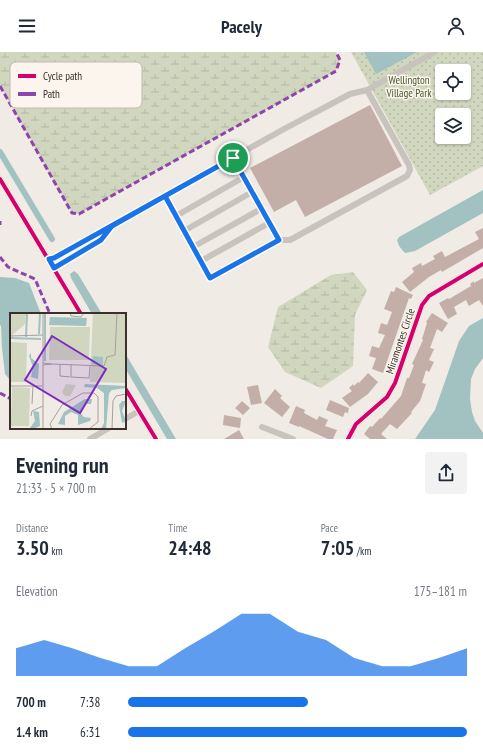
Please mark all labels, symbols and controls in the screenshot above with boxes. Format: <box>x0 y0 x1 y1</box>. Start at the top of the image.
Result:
icon: menu <box>16 15 38 37</box>
text: Pacely <box>221 15 262 38</box>
icon: person <box>445 15 467 37</box>
legend <box>10 62 142 108</box>
map controls <box>435 64 471 144</box>
button: locate <box>435 64 471 100</box>
text: Cycle path <box>43 69 82 83</box>
park label: Wellington Village Park <box>386 73 432 100</box>
text: Path <box>43 87 60 101</box>
button: layers <box>435 108 471 144</box>
pin <box>216 141 250 175</box>
icon: arrive <box>222 147 244 169</box>
street label: Miramontes Circle <box>382 306 418 376</box>
inset map <box>10 313 126 429</box>
text: Evening run <box>16 451 109 479</box>
button: share <box>425 452 467 494</box>
text: 21:33 · 5 × 700 m <box>16 480 96 497</box>
text: Distance <box>16 521 48 535</box>
text: Time <box>168 521 187 535</box>
text: Pace <box>321 521 338 535</box>
text: 3.50 <box>16 535 49 561</box>
text: 24:48 <box>168 535 212 561</box>
text: 7:05 <box>321 535 354 561</box>
text: km <box>49 544 63 558</box>
text: /km <box>354 544 371 558</box>
text: Elevation <box>16 583 58 600</box>
text: 175–181 m <box>414 583 467 600</box>
text: 700 m <box>16 694 46 711</box>
text: 7:38 <box>80 694 100 711</box>
text: 1.4 km <box>16 724 48 741</box>
text: 6:31 <box>80 724 100 741</box>

